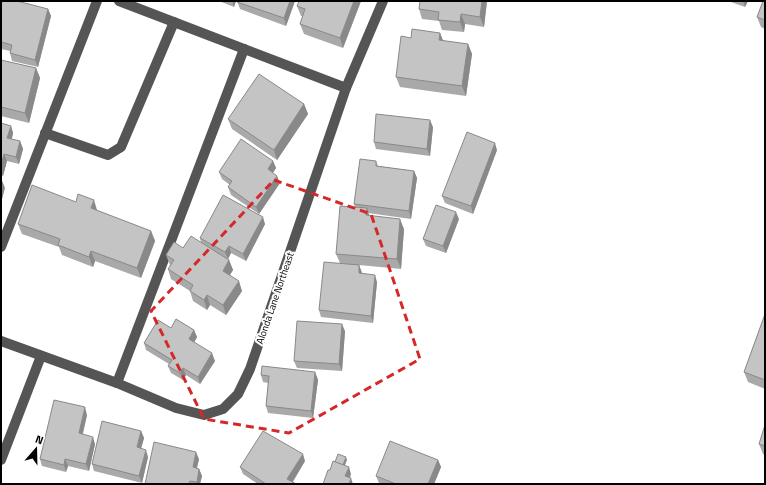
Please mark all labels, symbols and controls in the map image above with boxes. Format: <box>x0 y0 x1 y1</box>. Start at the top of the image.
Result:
street label: Alonda Lane Northeast <box>252 250 298 346</box>
north arrow <box>16 429 56 469</box>
text: N <box>33 431 46 448</box>

